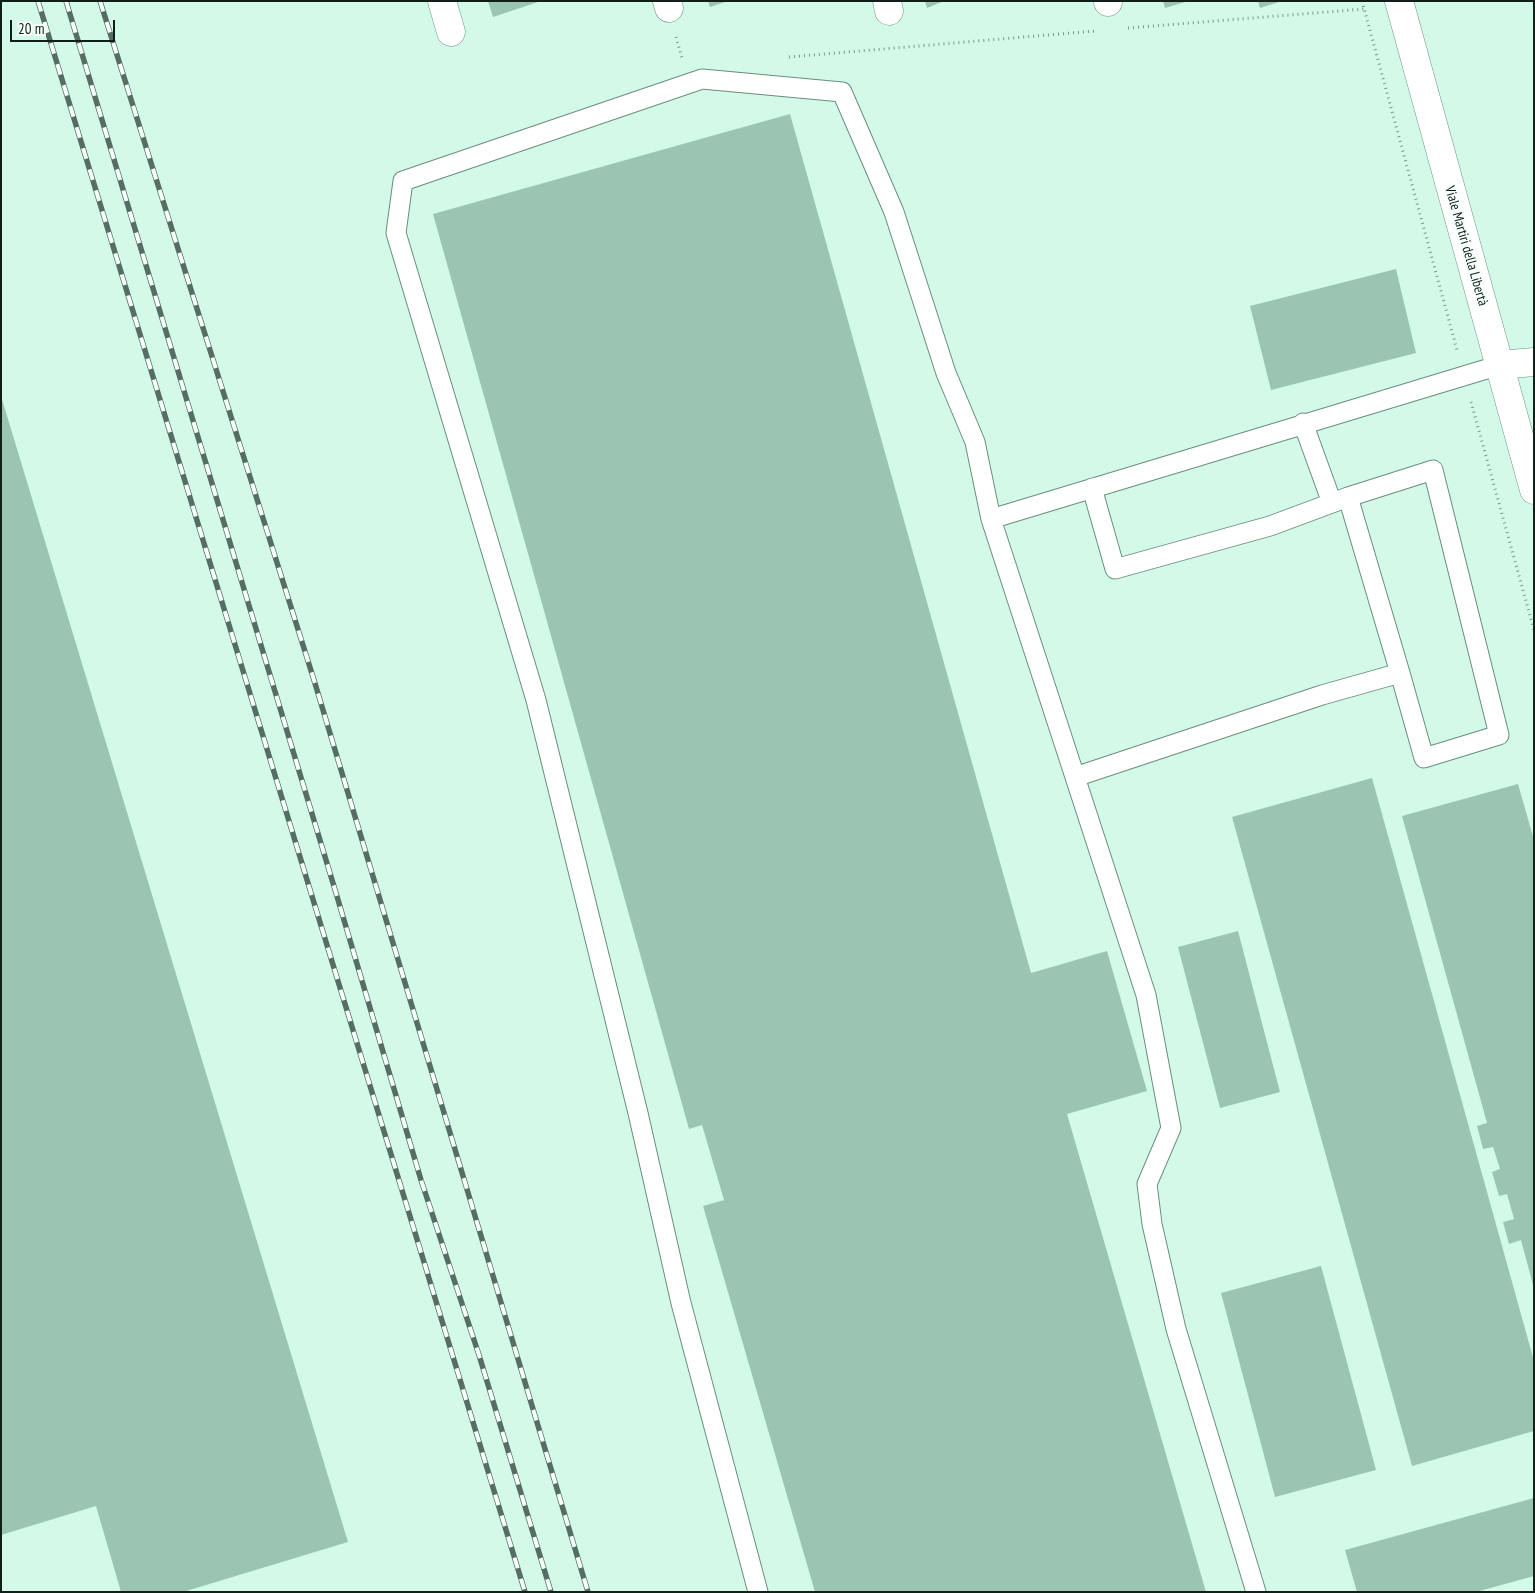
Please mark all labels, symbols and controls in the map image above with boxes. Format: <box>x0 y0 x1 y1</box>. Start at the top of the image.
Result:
scale bar <box>12 10 118 42</box>
text: 20 m <box>18 19 44 38</box>
street label: Viale Martiri della Libertà <box>1441 184 1491 308</box>

